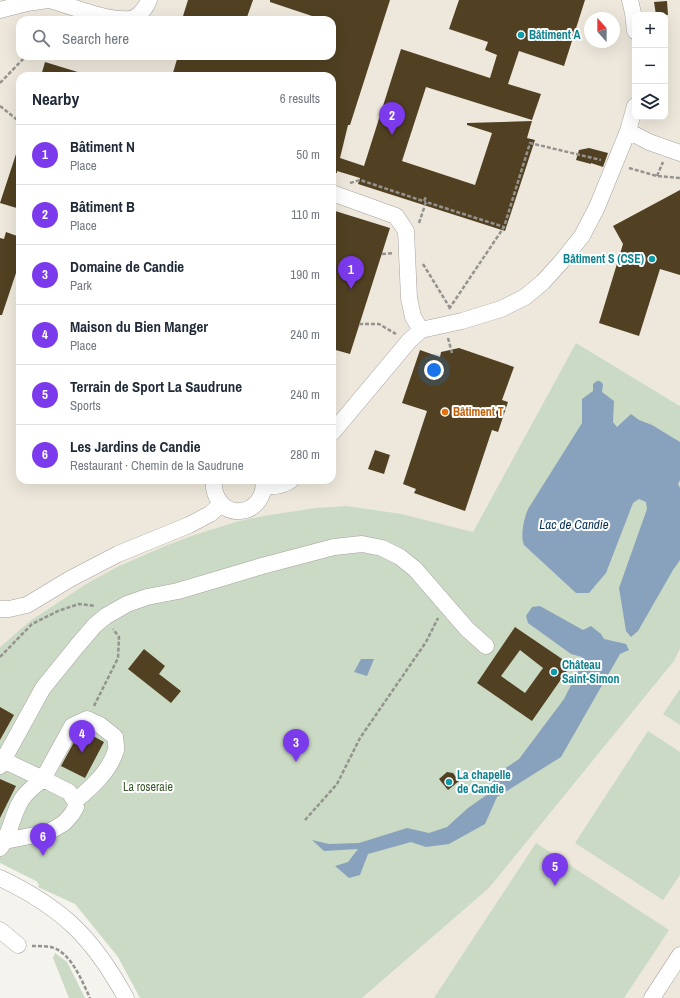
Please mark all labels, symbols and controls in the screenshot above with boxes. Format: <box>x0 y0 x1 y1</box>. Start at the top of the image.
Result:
north arrow <box>584 12 620 48</box>
map controls <box>632 12 668 120</box>
button: + <box>632 12 668 48</box>
search box <box>16 16 336 60</box>
icon: search <box>30 27 52 49</box>
place label: Bâtiment A <box>529 27 581 43</box>
text: Search here <box>62 28 129 49</box>
marker: Bâtiment A <box>516 30 526 40</box>
button: − <box>632 48 668 84</box>
button: layers <box>632 84 668 120</box>
text: Nearby <box>32 87 79 110</box>
text: 6 results <box>280 90 320 107</box>
pin: 2 <box>379 102 405 135</box>
text: Bâtiment N <box>70 136 135 157</box>
text: 1 <box>42 146 48 163</box>
text: 50 m <box>296 146 320 163</box>
text: Place <box>70 157 97 174</box>
text: Bâtiment B <box>70 196 135 217</box>
text: 2 <box>42 206 48 223</box>
text: 110 m <box>291 206 320 223</box>
text: Place <box>70 217 97 234</box>
place label: Bâtiment S (CSE) <box>563 251 644 267</box>
marker: Bâtiment S (CSE) <box>647 254 657 264</box>
text: Domaine de Candie <box>70 256 184 277</box>
pin: 1 <box>338 256 364 289</box>
text: 3 <box>42 266 48 283</box>
text: 190 m <box>290 266 320 283</box>
text: Park <box>70 277 92 294</box>
text: Maison du Bien Manger <box>70 316 208 337</box>
text: 4 <box>42 326 48 343</box>
text: 240 m <box>290 326 320 343</box>
text: Place <box>70 337 97 354</box>
your location <box>424 360 444 380</box>
text: Terrain de Sport La Saudrune <box>70 376 242 397</box>
text: 5 <box>42 386 48 403</box>
text: 240 m <box>290 386 320 403</box>
text: Sports <box>70 397 101 414</box>
place label: Bâtiment T <box>453 404 504 420</box>
marker: Bâtiment T <box>440 407 450 417</box>
text: Les Jardins de Candie <box>70 436 201 457</box>
text: 6 <box>42 446 48 463</box>
text: 280 m <box>290 446 320 463</box>
text: Restaurant · Chemin de la Saudrune <box>70 457 244 474</box>
water label: Lac de Candie <box>539 516 609 533</box>
place label: Château Saint-Simon <box>562 657 619 687</box>
marker: Château Saint-Simon <box>549 667 559 677</box>
pin: 4 <box>69 720 95 753</box>
pin: 3 <box>283 729 309 762</box>
place label: La chapelle de Candie <box>457 767 511 797</box>
marker: La chapelle de Candie <box>444 777 454 787</box>
park label: La roseraie <box>123 779 173 795</box>
pin: 6 <box>30 823 56 856</box>
pin: 5 <box>542 853 568 886</box>

